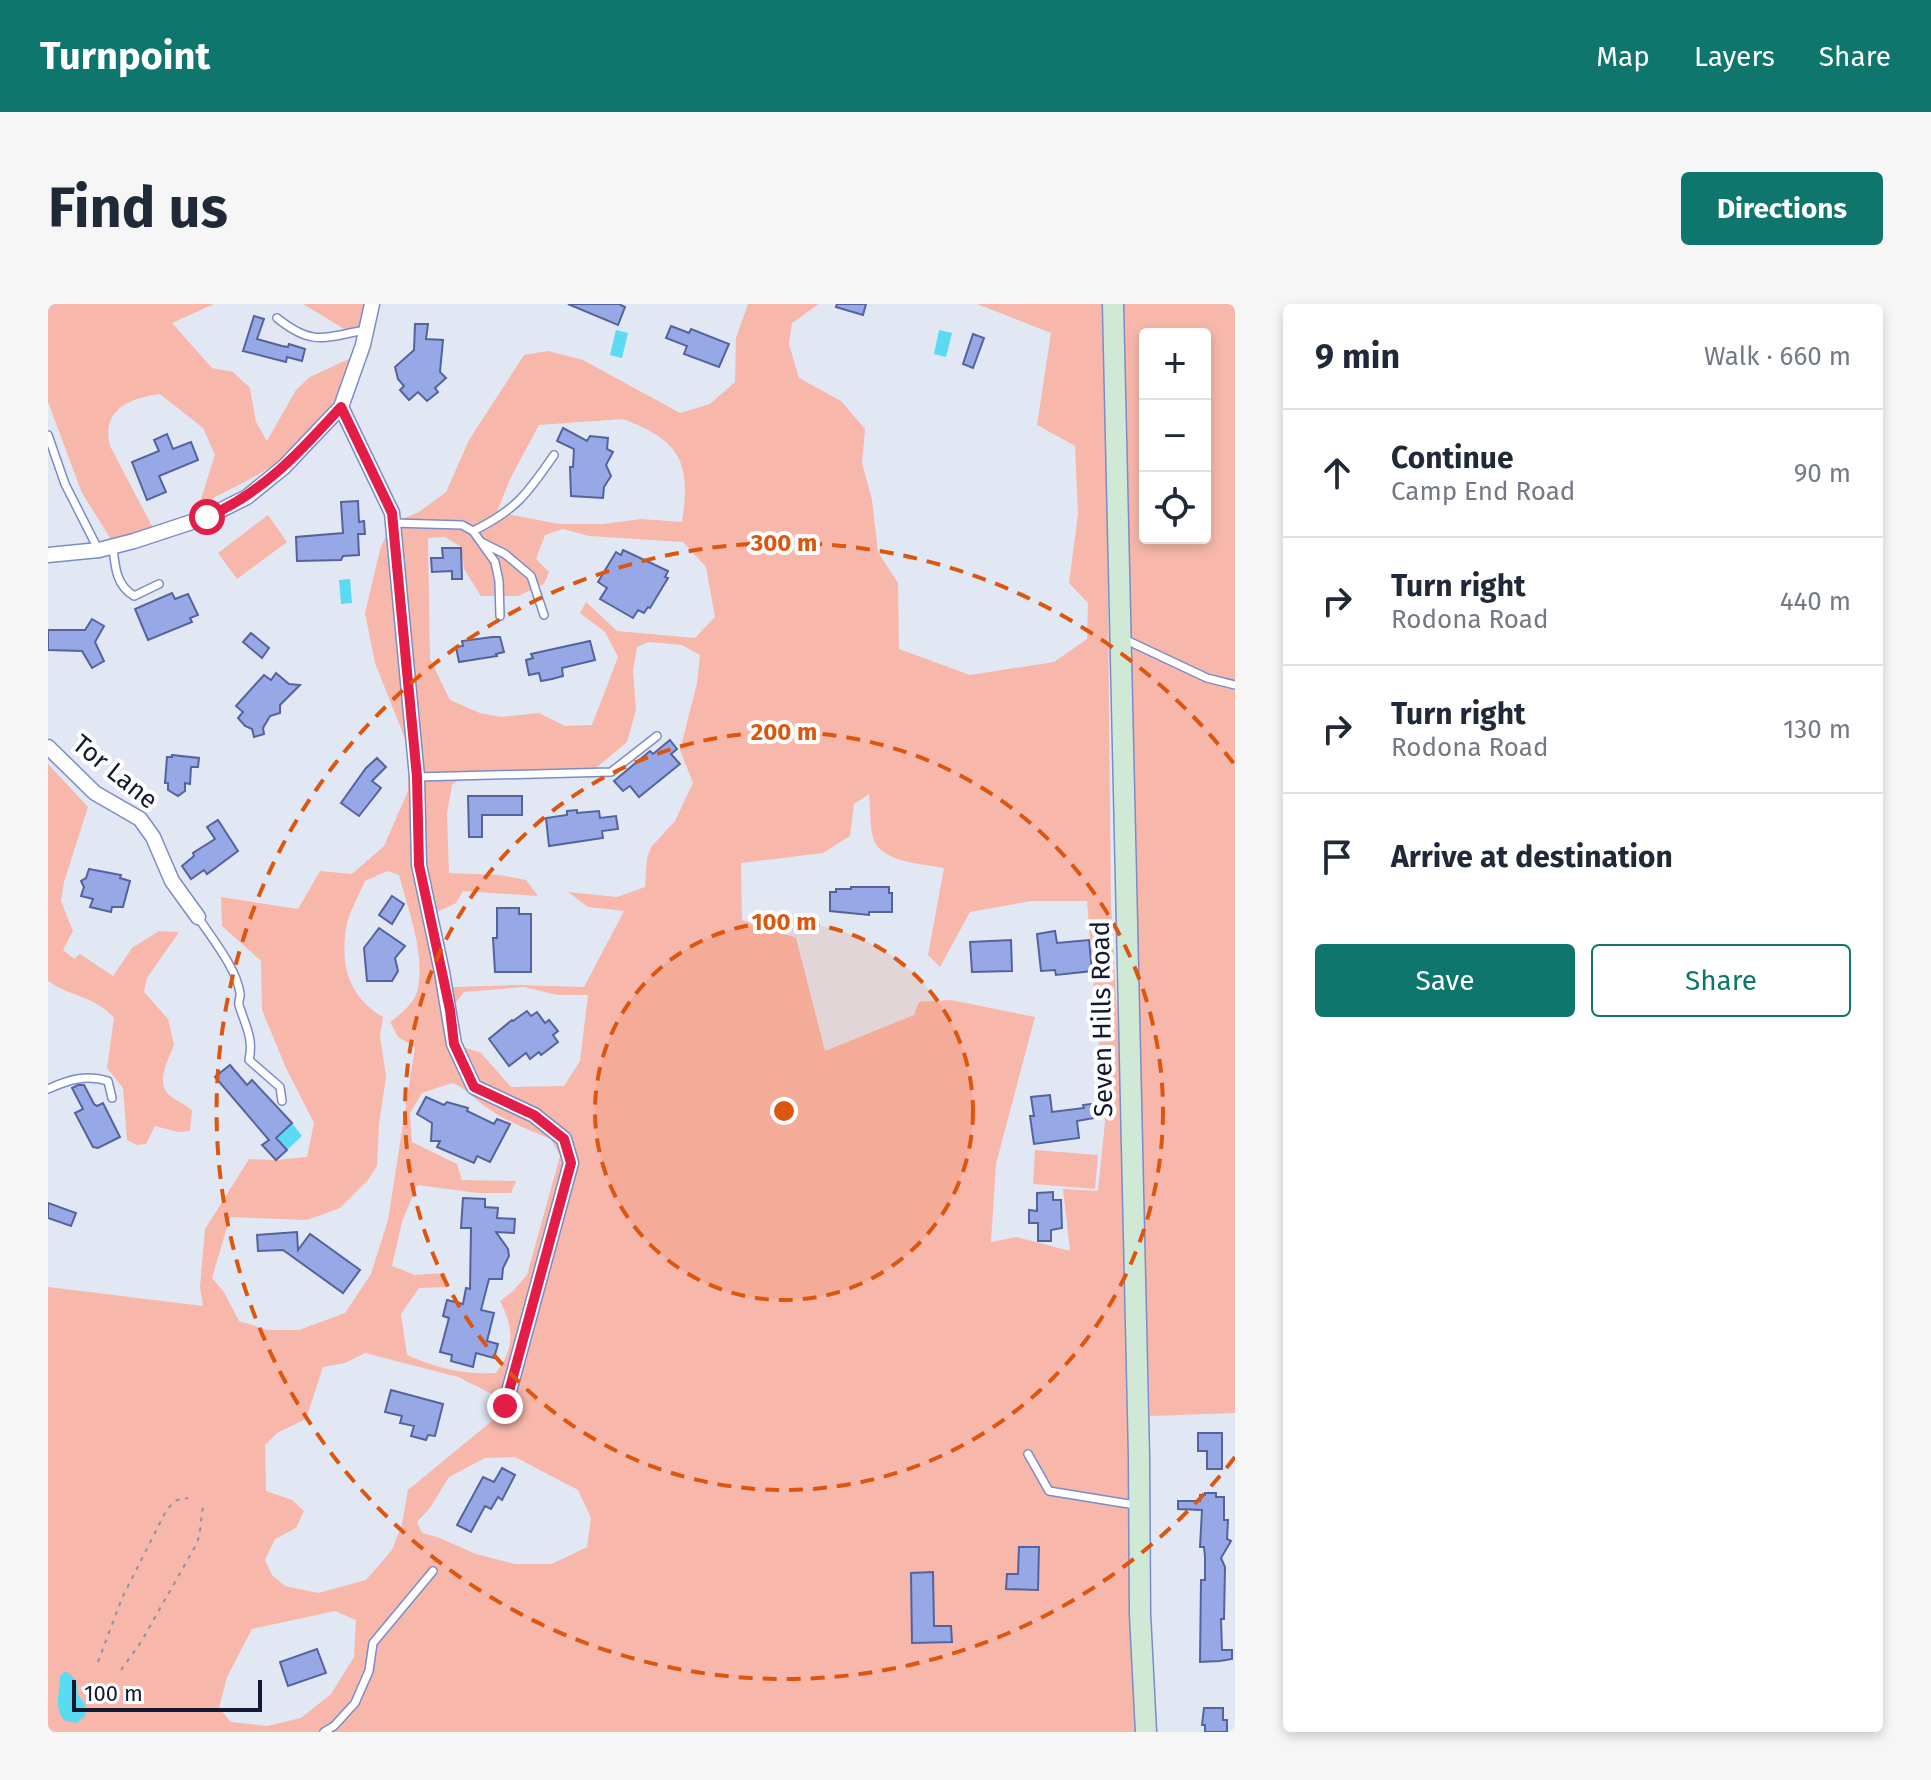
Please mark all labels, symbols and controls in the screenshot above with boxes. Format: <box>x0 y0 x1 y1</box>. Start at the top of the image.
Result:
text: Turnpoint <box>40 33 210 79</box>
text: Map <box>1596 40 1650 73</box>
text: Layers <box>1694 40 1775 73</box>
text: Share <box>1819 40 1891 73</box>
button: Directions <box>1681 172 1883 245</box>
text: Find us <box>48 175 228 242</box>
map controls <box>1139 328 1211 544</box>
button: + <box>1139 328 1211 400</box>
text: 9 min <box>1315 336 1400 377</box>
text: Walk · 660 m <box>1704 341 1851 372</box>
button: − <box>1139 400 1211 472</box>
text: Continue <box>1391 440 1514 476</box>
icon: ahead <box>1315 451 1359 495</box>
text: 90 m <box>1794 458 1851 489</box>
button: locate <box>1139 472 1211 544</box>
text: Camp End Road <box>1391 476 1575 507</box>
route start <box>189 499 225 535</box>
text: 300 m <box>750 529 817 557</box>
text: Turn right <box>1391 568 1526 604</box>
icon: right <box>1315 579 1359 623</box>
text: 440 m <box>1780 586 1851 617</box>
text: Rodona Road <box>1391 604 1548 635</box>
text: Turn right <box>1391 696 1526 732</box>
icon: right <box>1315 707 1359 751</box>
text: 130 m <box>1783 714 1851 745</box>
text: 200 m <box>751 718 817 746</box>
street label: Tor Lane <box>66 728 164 816</box>
text: Rodona Road <box>1391 732 1548 763</box>
icon: arrive <box>1315 835 1359 879</box>
text: Arrive at destination <box>1391 839 1673 875</box>
text: 100 m <box>751 908 817 936</box>
street label: Seven Hills Road <box>1085 921 1119 1117</box>
button: Save <box>1315 944 1575 1017</box>
button: Share <box>1591 944 1851 1017</box>
centre of rings <box>770 1097 798 1125</box>
route end <box>487 1388 523 1424</box>
scale bar <box>72 1676 262 1712</box>
text: 100 m <box>84 1680 143 1707</box>

